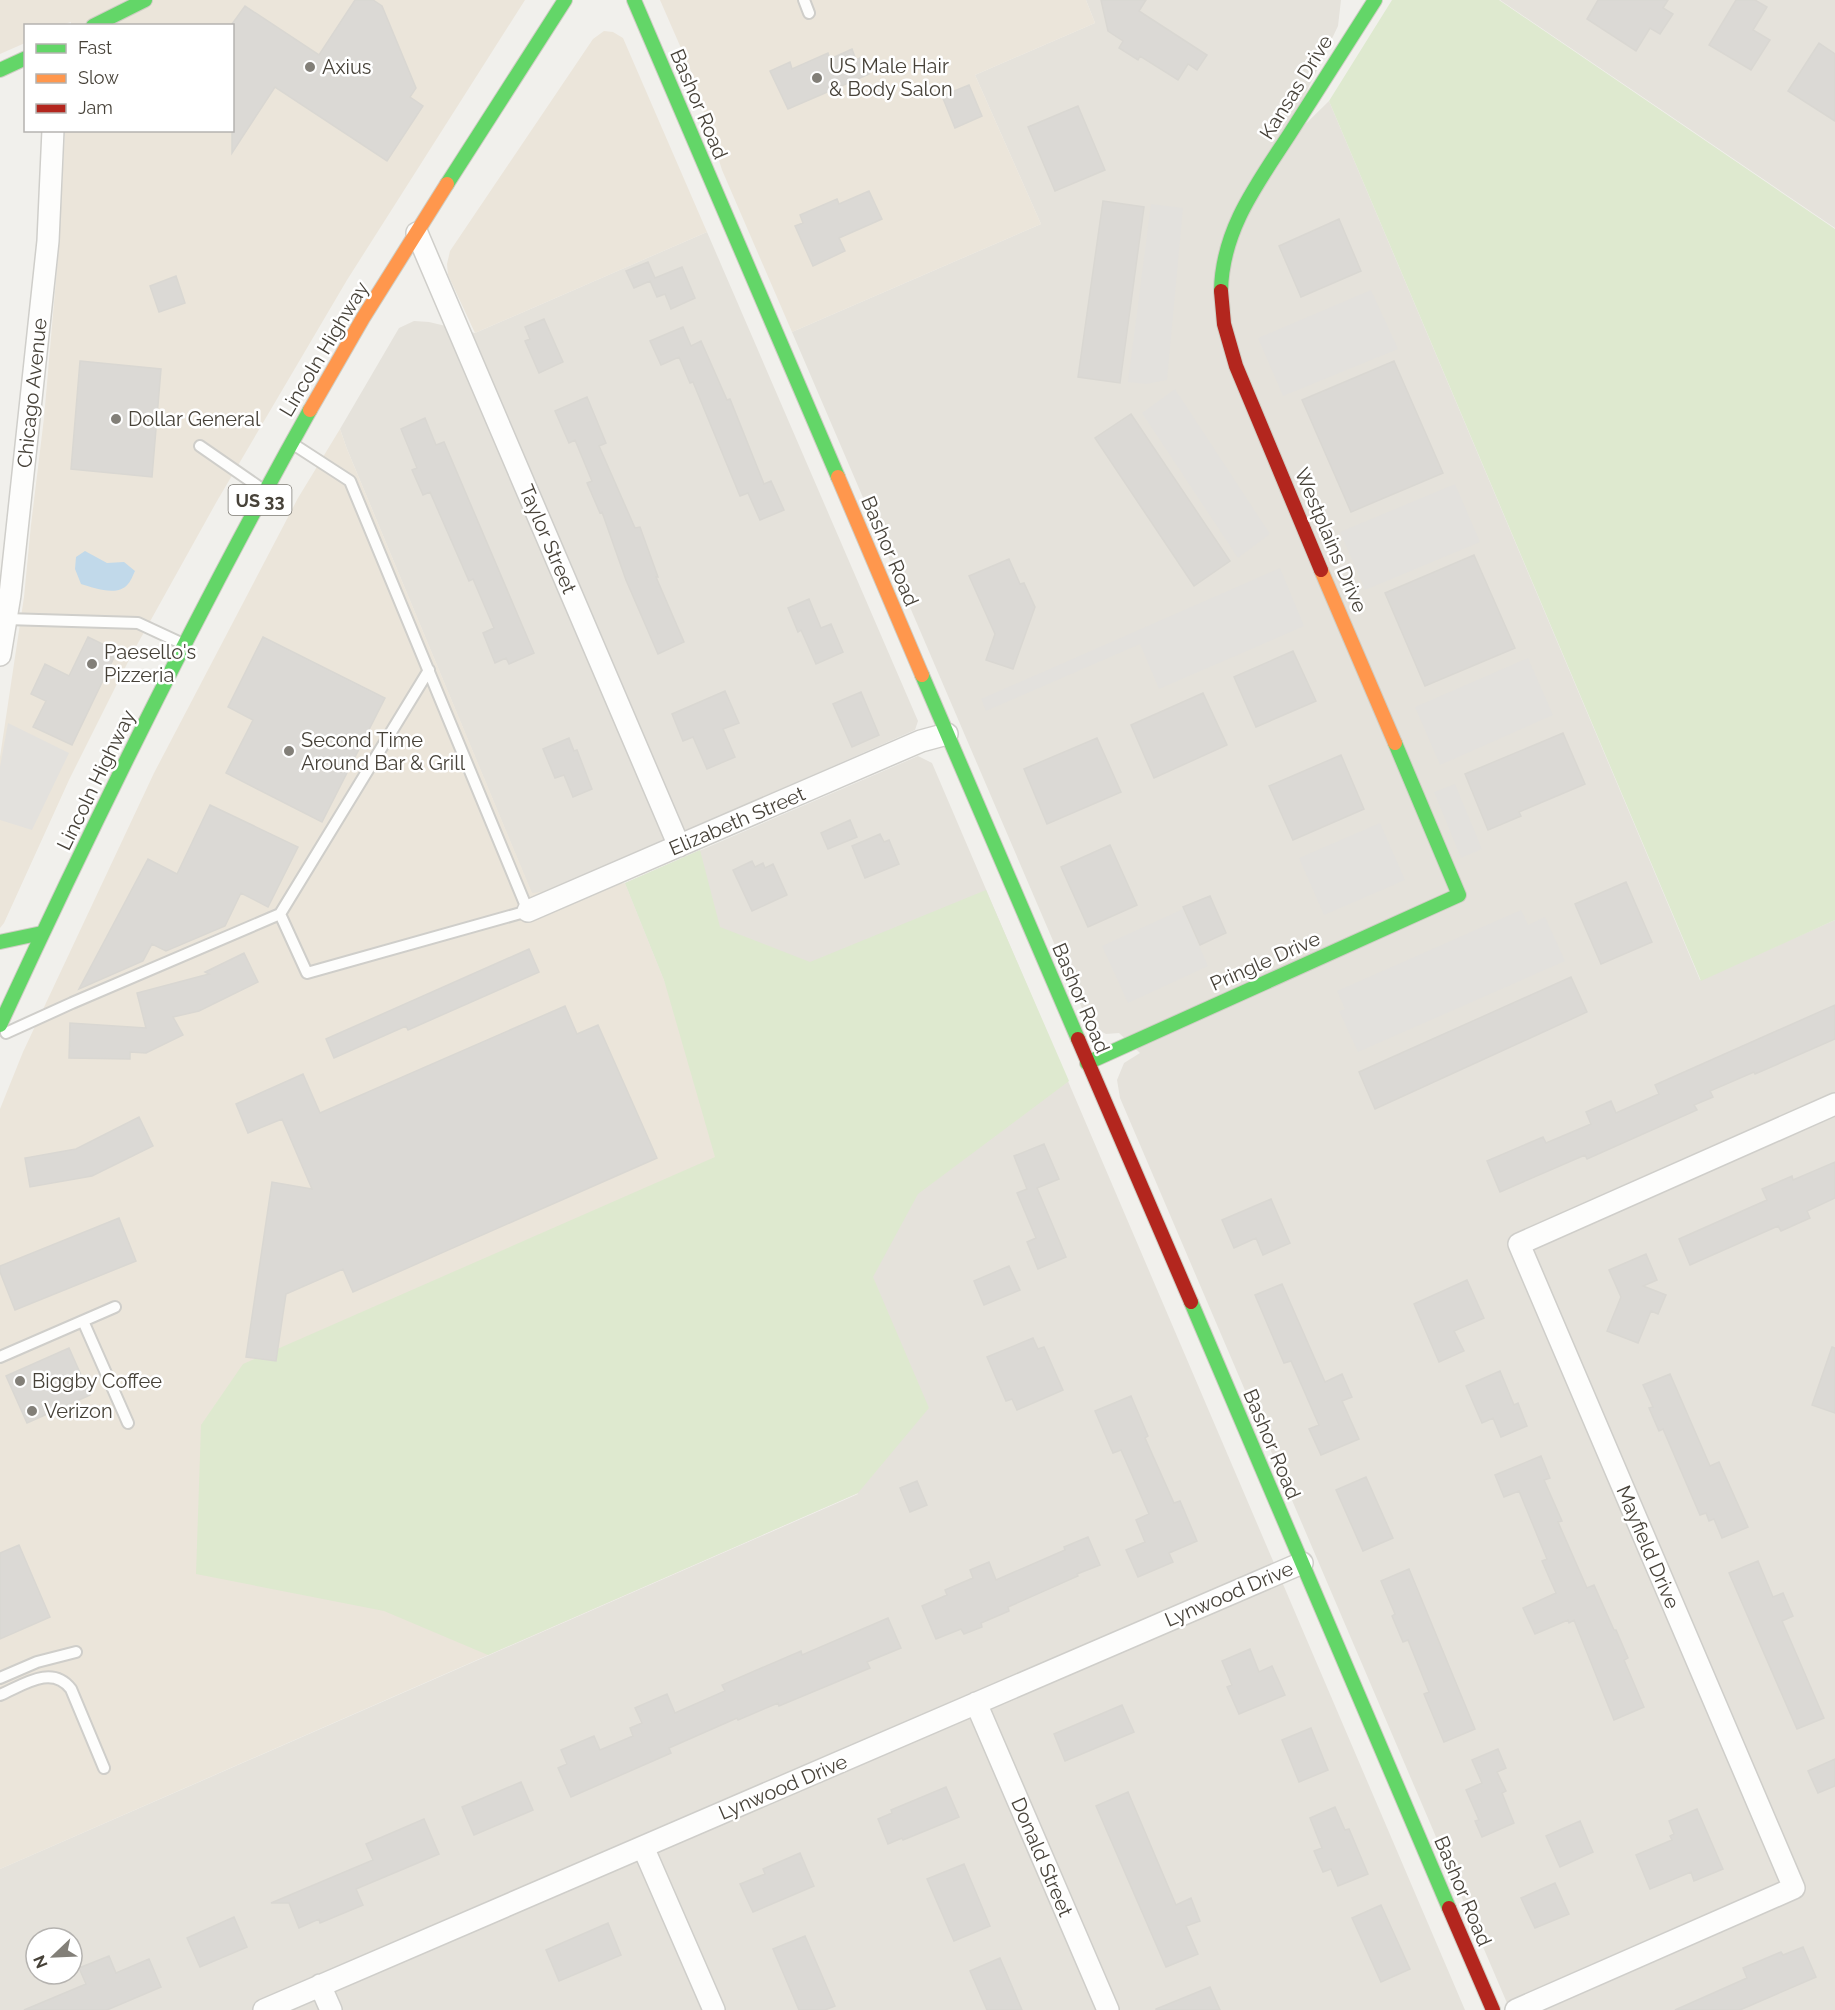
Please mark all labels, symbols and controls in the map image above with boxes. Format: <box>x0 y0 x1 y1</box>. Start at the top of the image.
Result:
legend <box>24 24 234 132</box>
street label: Kansas Drive <box>1254 30 1338 144</box>
text: Fast <box>78 37 112 58</box>
street label: Bashor Road <box>665 45 733 163</box>
place label: US Male Hair & Body Salon <box>829 54 953 101</box>
place label: Axius <box>322 55 372 79</box>
marker: Axius <box>303 60 317 74</box>
text: Slow <box>78 67 119 88</box>
marker: US Male Hair & Body Salon <box>810 71 824 85</box>
text: Jam <box>78 97 113 118</box>
street label: Lincoln Highway <box>274 277 374 421</box>
street label: Chicago Avenue <box>12 317 52 469</box>
place label: Dollar General <box>128 407 261 431</box>
marker: Dollar General <box>109 412 123 426</box>
street label: Westplains Drive <box>1290 464 1372 616</box>
street label: Taylor Street <box>514 481 582 597</box>
road number: US 33 <box>228 485 292 515</box>
street label: Bashor Road <box>856 492 924 610</box>
place label: Paesello's Pizzeria <box>104 640 196 687</box>
marker: Paesello's Pizzeria <box>85 657 99 671</box>
street label: Lincoln Highway <box>52 706 140 854</box>
place label: Second Time Around Bar & Grill <box>301 728 466 775</box>
marker: Second Time Around Bar & Grill <box>282 744 296 758</box>
street label: Elizabeth Street <box>665 781 809 860</box>
street label: Pringle Drive <box>1206 926 1324 996</box>
street label: Bashor Road <box>1047 939 1115 1057</box>
place label: Biggby Coffee <box>32 1369 162 1393</box>
marker: Biggby Coffee <box>13 1374 27 1388</box>
street label: Bashor Road <box>1238 1385 1306 1503</box>
place label: Verizon <box>44 1399 113 1423</box>
marker: Verizon <box>25 1404 39 1418</box>
street label: Mayfield Drive <box>1611 1482 1685 1612</box>
street label: Lynwood Drive <box>1161 1556 1297 1632</box>
street label: Lynwood Drive <box>715 1749 851 1825</box>
street label: Donald Street <box>1006 1794 1078 1921</box>
street label: Bashor Road <box>1429 1832 1497 1950</box>
north arrow <box>24 1926 84 1986</box>
text: N <box>30 1952 52 1971</box>

